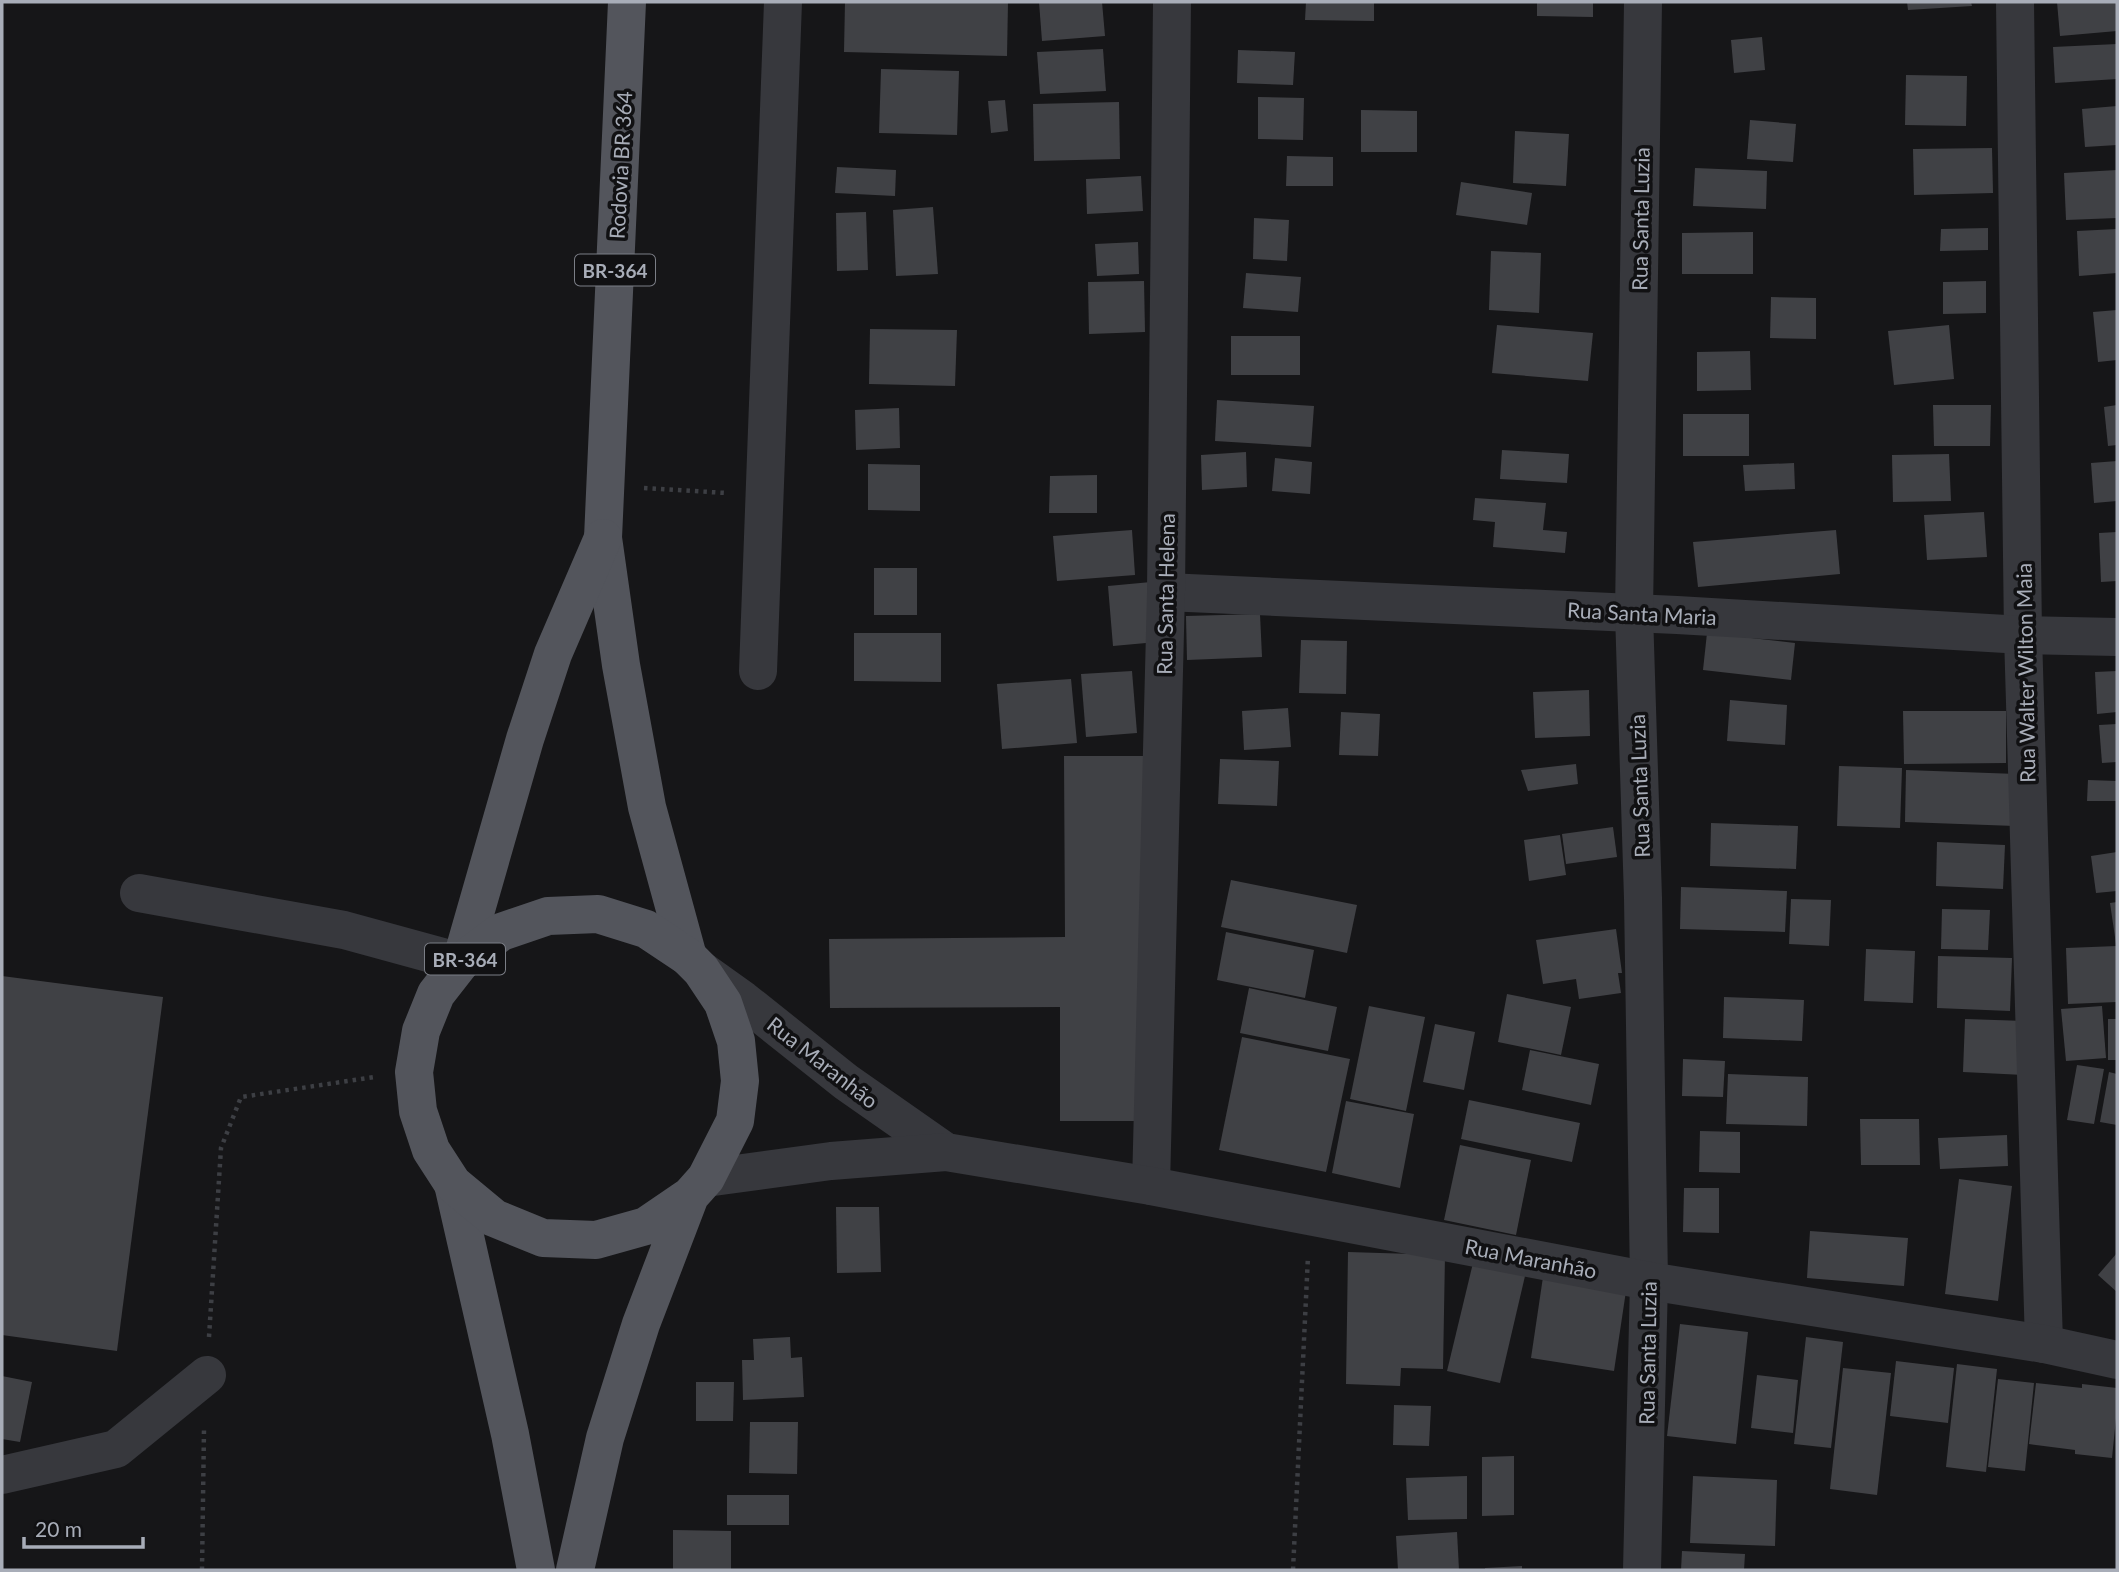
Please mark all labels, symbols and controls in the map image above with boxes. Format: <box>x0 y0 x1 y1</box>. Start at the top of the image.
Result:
street label: Rodovia BR 364 <box>604 90 636 240</box>
street label: Rua Santa Luzia <box>1626 147 1654 291</box>
road number: BR-364 <box>575 254 655 286</box>
street label: Rua Santa Helena <box>1151 513 1179 675</box>
street label: Rua Walter Wilton Maia <box>2011 563 2039 783</box>
street label: Rua Santa Maria <box>1567 597 1717 629</box>
street label: Rua Santa Luzia <box>1624 714 1654 858</box>
road number: BR-364 <box>425 944 505 974</box>
street label: Rua Maranhão <box>763 1011 883 1113</box>
street label: Rua Maranhão <box>1463 1233 1599 1283</box>
street label: Rua Santa Luzia <box>1633 1281 1661 1425</box>
scale bar <box>24 1506 144 1550</box>
text: 20 m <box>35 1516 82 1541</box>

